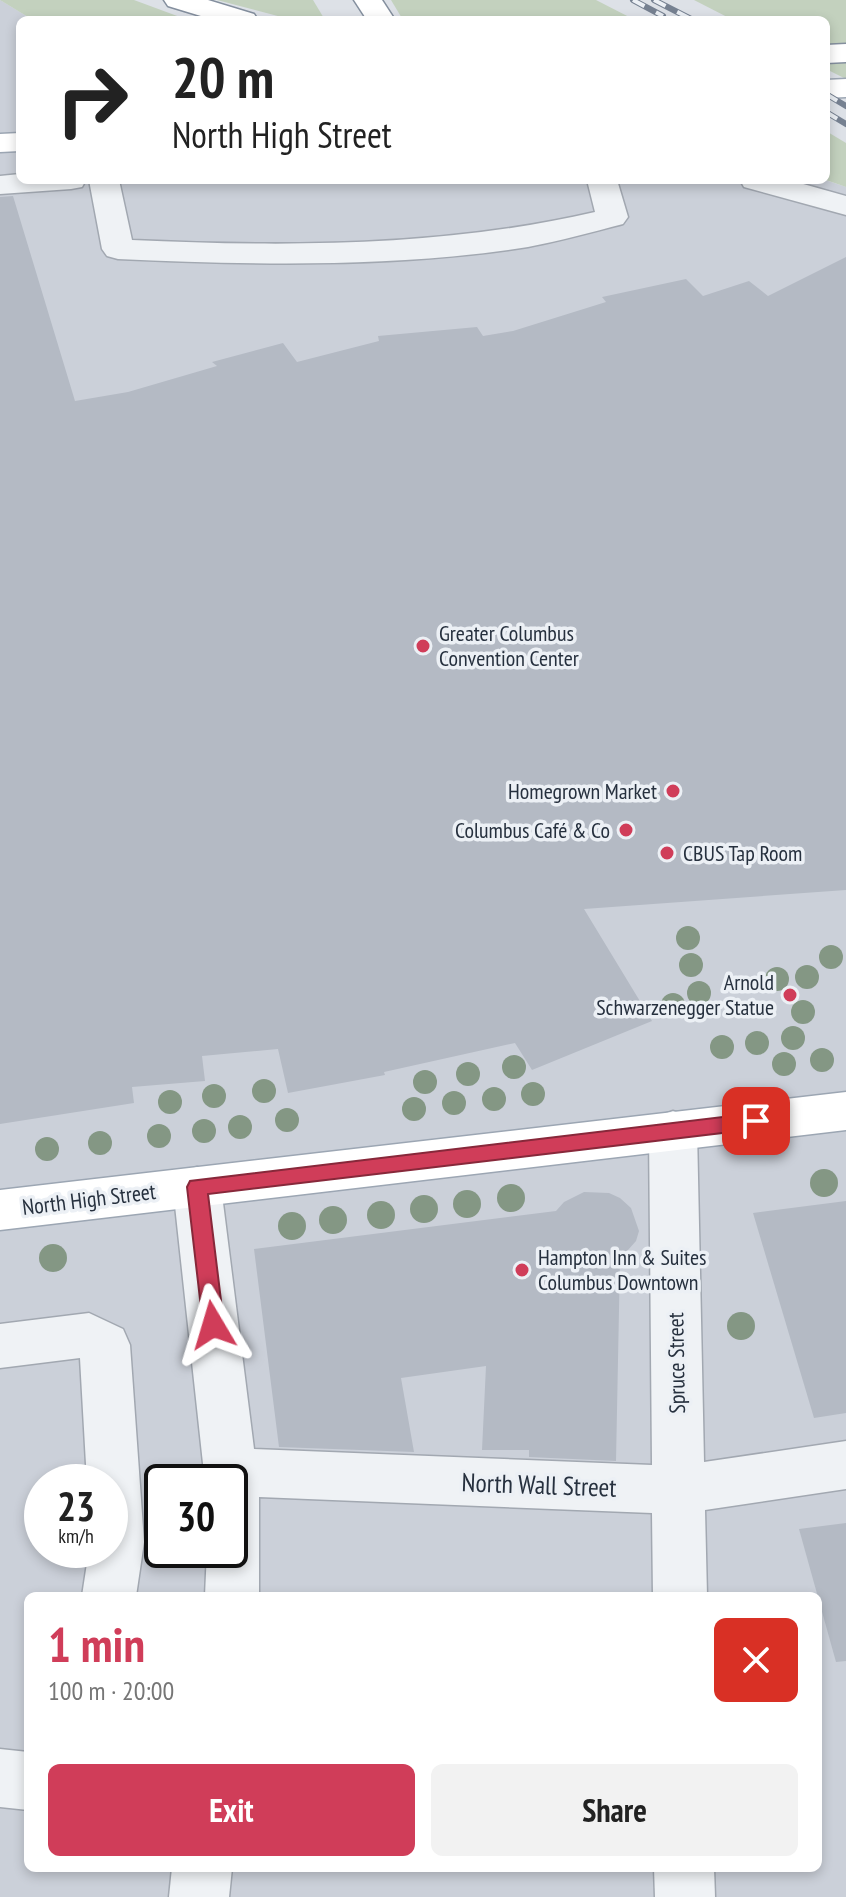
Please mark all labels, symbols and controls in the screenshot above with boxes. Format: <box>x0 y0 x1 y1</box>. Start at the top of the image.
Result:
text: 20 m <box>172 41 274 113</box>
icon: right <box>40 48 144 152</box>
text: North High Street <box>172 111 392 158</box>
place label: Greater Columbus Convention Center <box>439 619 579 672</box>
marker: Greater Columbus Convention Center <box>414 637 432 655</box>
place label: Homegrown Market <box>508 777 657 805</box>
marker: Homegrown Market <box>664 782 682 800</box>
place label: Columbus Café & Co <box>455 816 610 844</box>
marker: Columbus Café & Co <box>617 821 635 839</box>
place label: CBUS Tap Room <box>683 839 802 867</box>
marker: CBUS Tap Room <box>658 844 676 862</box>
place label: Arnold Schwarzenegger Statue <box>596 968 774 1021</box>
marker: Arnold Schwarzenegger Statue <box>781 986 799 1004</box>
pin <box>722 1087 790 1155</box>
icon: arrive <box>734 1099 778 1143</box>
street label: North High Street <box>21 1177 157 1221</box>
place label: Hampton Inn & Suites Columbus Downtown <box>538 1243 707 1296</box>
marker: Hampton Inn & Suites Columbus Downtown <box>513 1261 531 1279</box>
position arrow <box>171 1283 255 1367</box>
street label: Spruce Street <box>661 1312 691 1414</box>
speed limit sign: 30 <box>144 1464 248 1568</box>
street label: North Wall Street <box>461 1465 617 1504</box>
text: 23 <box>57 1480 95 1532</box>
text: km/h <box>58 1523 94 1549</box>
text: 1 min <box>48 1613 145 1675</box>
button: close <box>714 1618 798 1702</box>
text: 100 m · 20:00 <box>48 1674 174 1707</box>
button: Exit <box>48 1764 415 1856</box>
button: Share <box>431 1764 798 1856</box>

